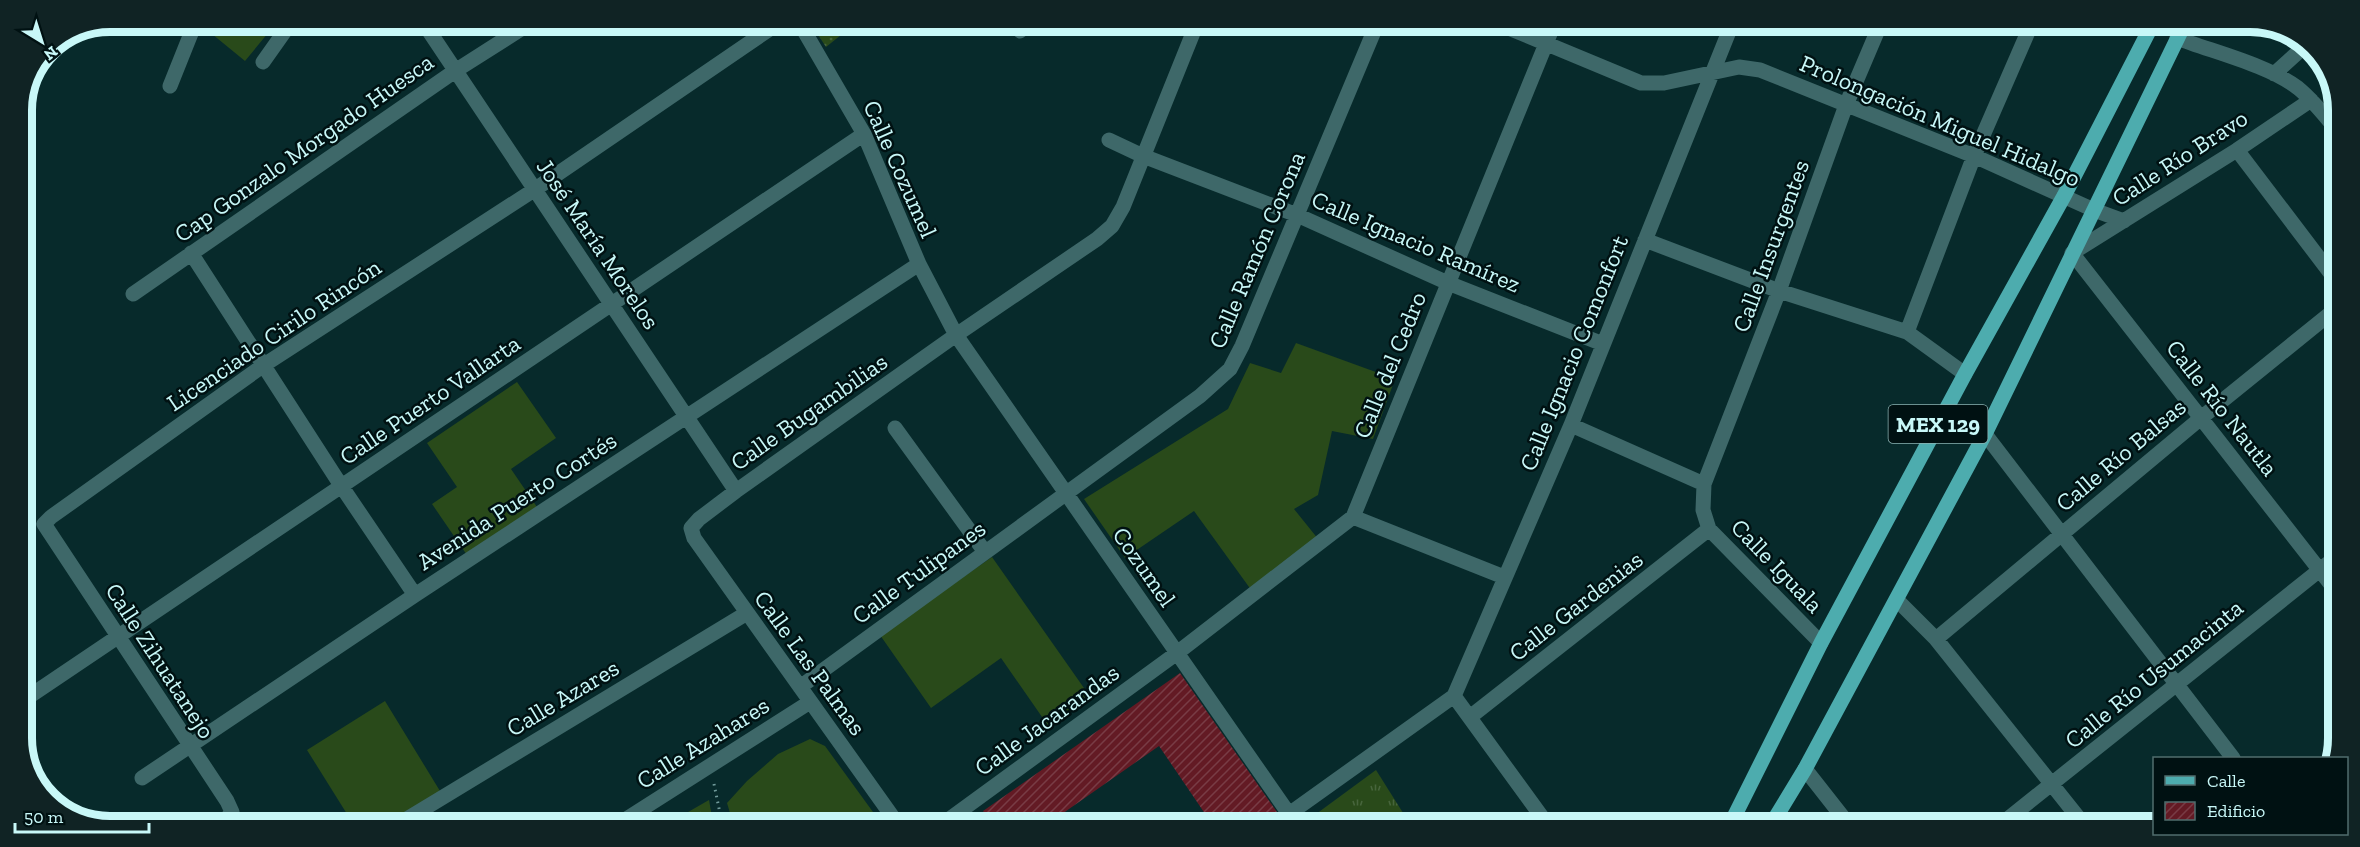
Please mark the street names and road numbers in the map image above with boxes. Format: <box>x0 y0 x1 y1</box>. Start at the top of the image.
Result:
street label: Cap Gonzalo Morgado Huesca <box>169 47 439 248</box>
street label: Prolongación Miguel Hidalgo <box>1796 48 2085 193</box>
street label: Calle Cozumel <box>857 96 944 242</box>
street label: Calle Río Bravo <box>2107 103 2253 212</box>
street label: Calle Ramón Corona <box>1202 147 1311 352</box>
street label: José María Morelos <box>531 153 666 335</box>
street label: Calle Insurgentes <box>1726 156 1815 336</box>
street label: Calle Ignacio Ramírez <box>1307 184 1525 299</box>
street label: Calle Ignacio Comonfort <box>1513 231 1634 475</box>
street label: Licenciado Cirilo Rincón <box>161 252 386 417</box>
street label: Calle del Cedro <box>1347 287 1432 442</box>
street label: Calle Puerto Vallarta <box>334 328 526 471</box>
street label: Calle Río Nautla <box>2160 334 2285 482</box>
street label: Calle Bugambilias <box>725 347 893 476</box>
street label: Calle Río Balsas <box>2050 392 2192 517</box>
road number: MEX 129 <box>1888 405 1988 443</box>
street label: Avenida Puerto Cortés <box>412 425 622 576</box>
street label: Calle Iguala <box>1725 512 1830 619</box>
street label: Calle Tulipanes <box>846 513 991 630</box>
street label: Cozumel <box>1106 521 1182 612</box>
street label: Calle Gardenias <box>1503 544 1648 667</box>
street label: Calle Zihuatanejo <box>99 578 221 744</box>
street label: Calle Las Palmas <box>748 585 873 741</box>
street label: Calle Río Usumacinta <box>2059 593 2249 754</box>
street label: Calle Azares <box>501 653 624 742</box>
street label: Calle Jacarandas <box>969 657 1125 782</box>
street label: Calle Azahares <box>631 690 774 795</box>

